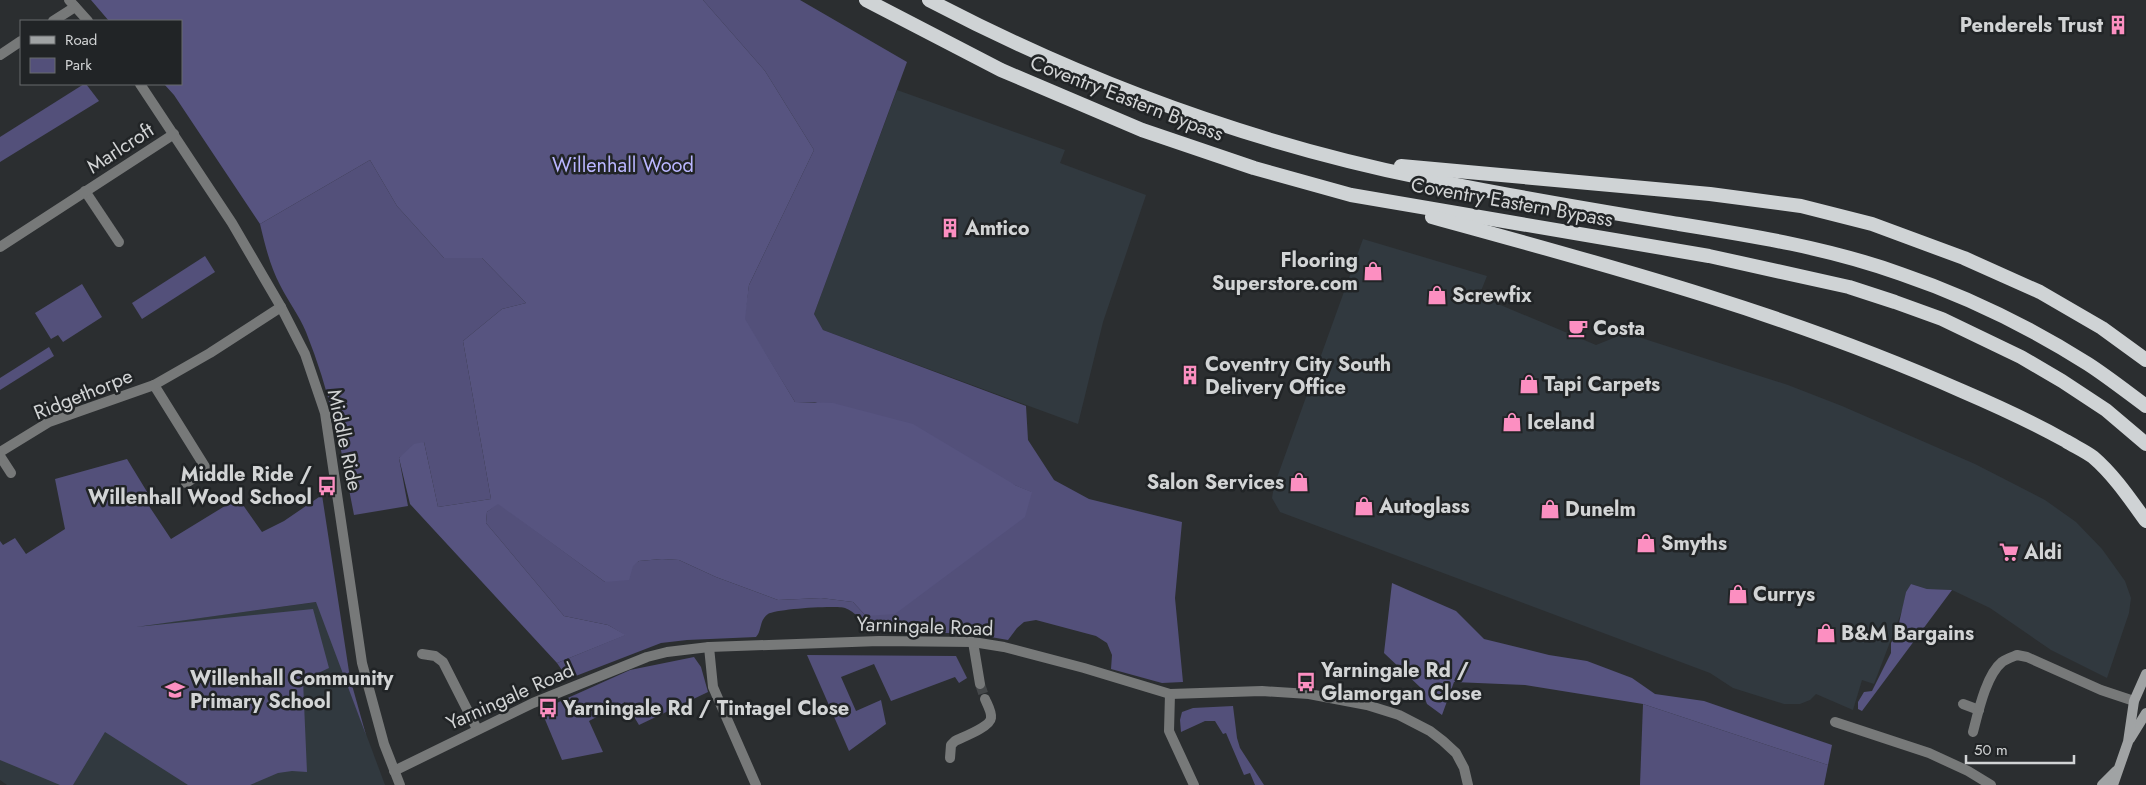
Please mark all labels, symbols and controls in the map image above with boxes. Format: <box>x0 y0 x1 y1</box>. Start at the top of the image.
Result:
place label: Penderels Trust <box>1960 11 2104 40</box>
building icon: Penderels Trust <box>2107 14 2129 36</box>
legend <box>20 20 182 85</box>
text: Road <box>65 29 97 51</box>
street label: Coventry Eastern Bypass <box>1026 48 1228 149</box>
text: Park <box>65 54 92 76</box>
street label: Marlcroft <box>81 116 160 181</box>
park label: Willenhall Wood <box>552 151 694 180</box>
street label: Coventry Eastern Bypass <box>1408 170 1615 235</box>
place label: Amtico <box>964 214 1030 243</box>
building icon: Amtico <box>939 217 961 239</box>
place label: Flooring Superstore.com <box>1212 246 1358 298</box>
shop icon: Flooring Superstore.com <box>1362 260 1384 282</box>
place label: Screwfix <box>1452 281 1532 310</box>
shop icon: Screwfix <box>1426 284 1448 306</box>
place label: Costa <box>1593 314 1645 343</box>
cafe icon: Costa <box>1567 317 1589 339</box>
place label: Coventry City South Delivery Office <box>1205 350 1391 402</box>
street label: Ridgethorpe <box>29 361 137 427</box>
building icon: Coventry City South Delivery Office <box>1179 364 1201 386</box>
place label: Tapi Carpets <box>1544 370 1660 399</box>
shop icon: Tapi Carpets <box>1518 373 1540 395</box>
street label: Middle Ride <box>320 387 369 494</box>
place label: Iceland <box>1527 408 1595 437</box>
shop icon: Iceland <box>1501 411 1523 433</box>
place label: Middle Ride / Willenhall Wood School <box>88 460 312 512</box>
place label: Salon Services <box>1147 468 1284 497</box>
shop icon: Salon Services <box>1288 471 1310 493</box>
bus stop icon: Middle Ride / Willenhall Wood School <box>316 475 338 497</box>
place label: Autoglass <box>1378 492 1470 521</box>
shop icon: Autoglass <box>1353 495 1375 517</box>
place label: Dunelm <box>1565 495 1636 524</box>
shop icon: Dunelm <box>1539 498 1561 520</box>
place label: Smyths <box>1661 529 1727 558</box>
shop icon: Smyths <box>1635 532 1657 554</box>
place label: Aldi <box>2023 538 2062 567</box>
supermarket icon: Aldi <box>1998 541 2020 563</box>
place label: Currys <box>1753 580 1815 609</box>
shop icon: Currys <box>1727 583 1749 605</box>
street label: Yarningale Road <box>856 610 994 643</box>
place label: B&M Bargains <box>1841 619 1974 648</box>
shop icon: B&M Bargains <box>1815 622 1837 644</box>
street label: Yarningale Road <box>442 655 579 738</box>
place label: Yarningale Rd / Glamorgan Close <box>1320 656 1482 708</box>
place label: Willenhall Community Primary School <box>190 664 394 716</box>
bus stop icon: Yarningale Rd / Glamorgan Close <box>1295 671 1317 693</box>
school or university icon: Willenhall Community Primary School <box>164 679 186 701</box>
place label: Yarningale Rd / Tintagel Close <box>562 694 849 723</box>
bus stop icon: Yarningale Rd / Tintagel Close <box>537 697 559 719</box>
scale bar <box>1966 732 2074 764</box>
text: 50 m <box>1974 739 2008 761</box>

